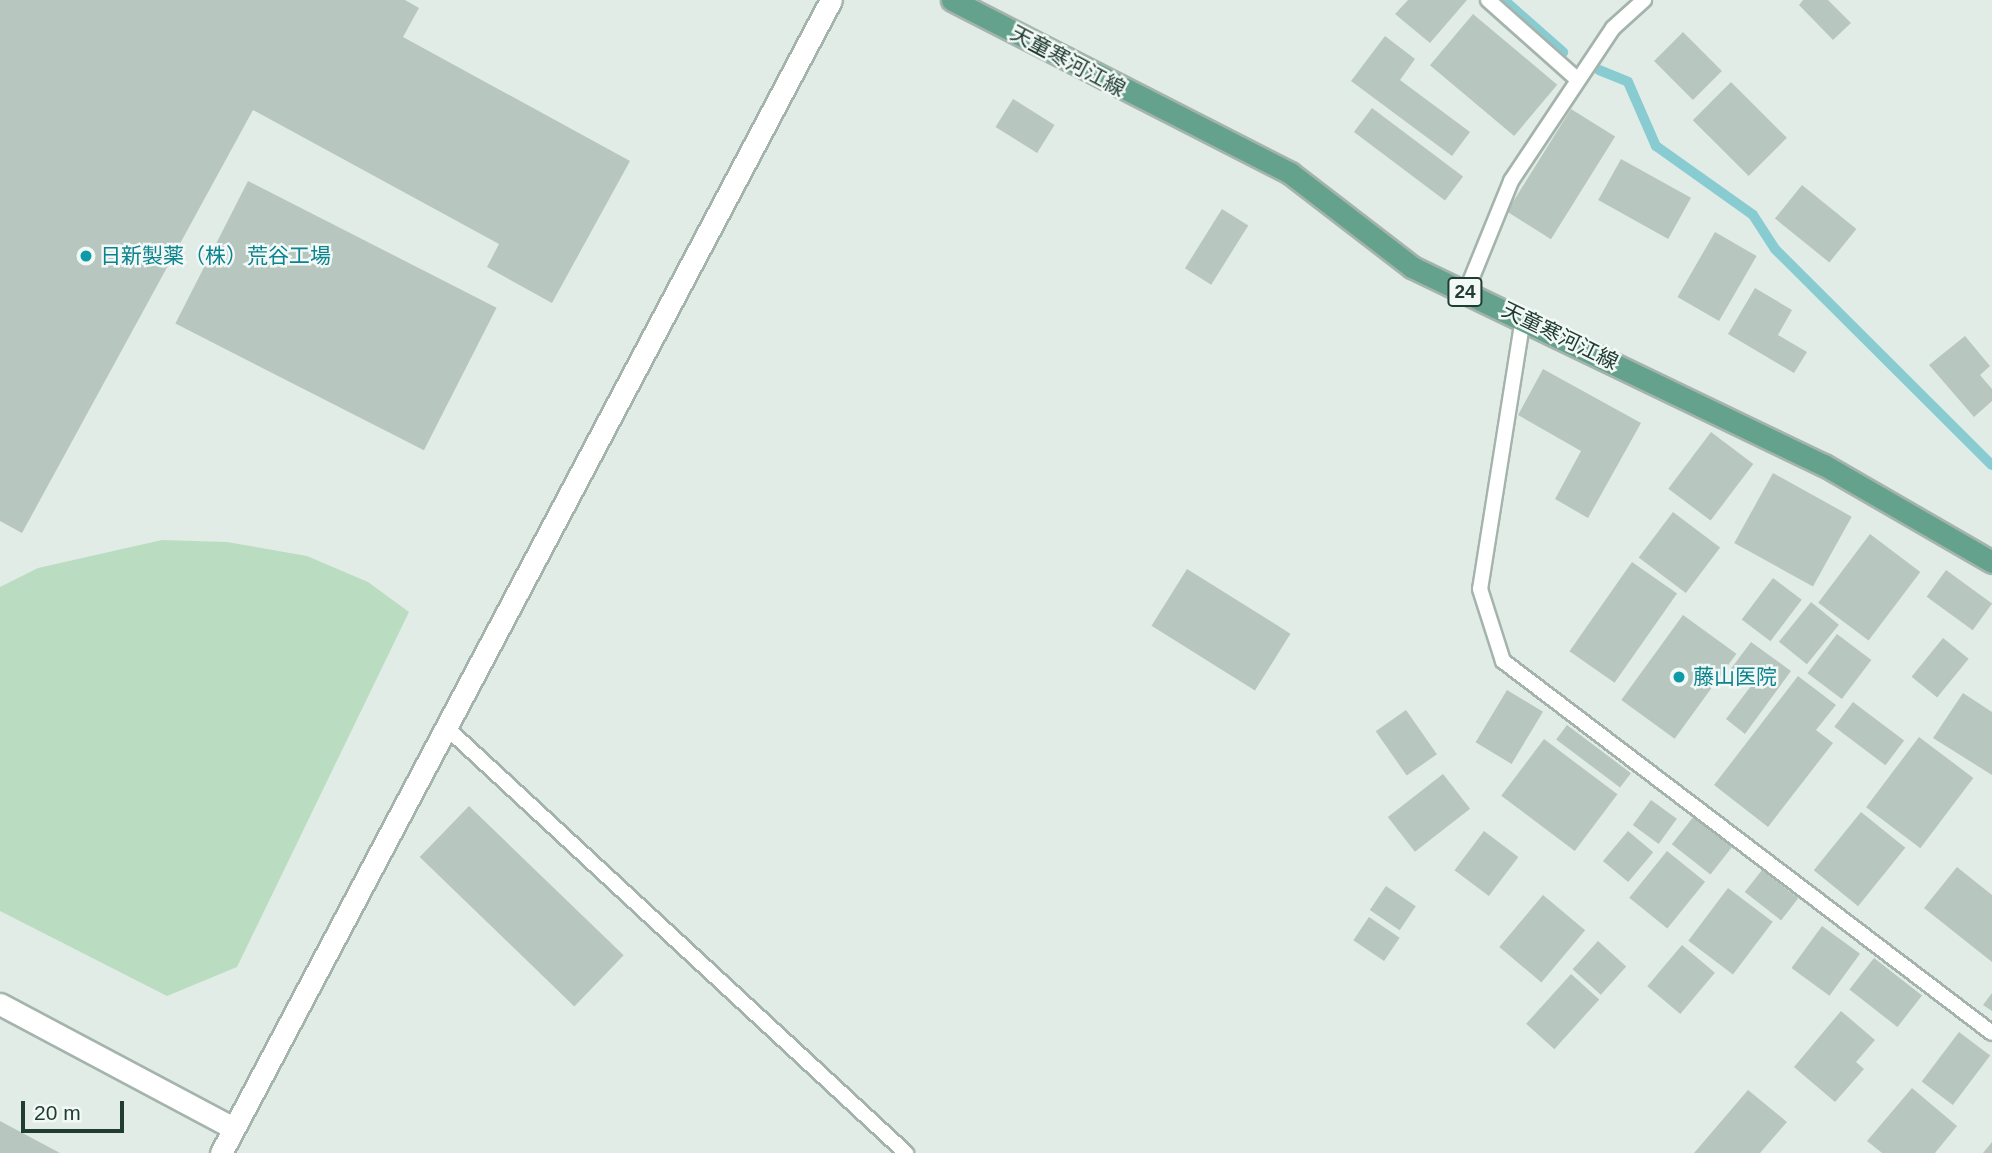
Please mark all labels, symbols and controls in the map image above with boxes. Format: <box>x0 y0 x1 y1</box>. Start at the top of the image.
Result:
street label: 天童寒河江線 <box>1006 20 1130 102</box>
place label: 日新製薬（株）荒谷工場 <box>100 243 331 269</box>
marker: 日新製薬（株）荒谷工場 <box>78 248 94 264</box>
road number: 24 <box>1446 276 1484 308</box>
street label: 天童寒河江線 <box>1498 297 1622 375</box>
place label: 藤山医院 <box>1693 664 1777 690</box>
marker: 藤山医院 <box>1671 669 1687 685</box>
scale bar <box>24 1086 128 1130</box>
text: 20 m <box>34 1101 81 1124</box>

